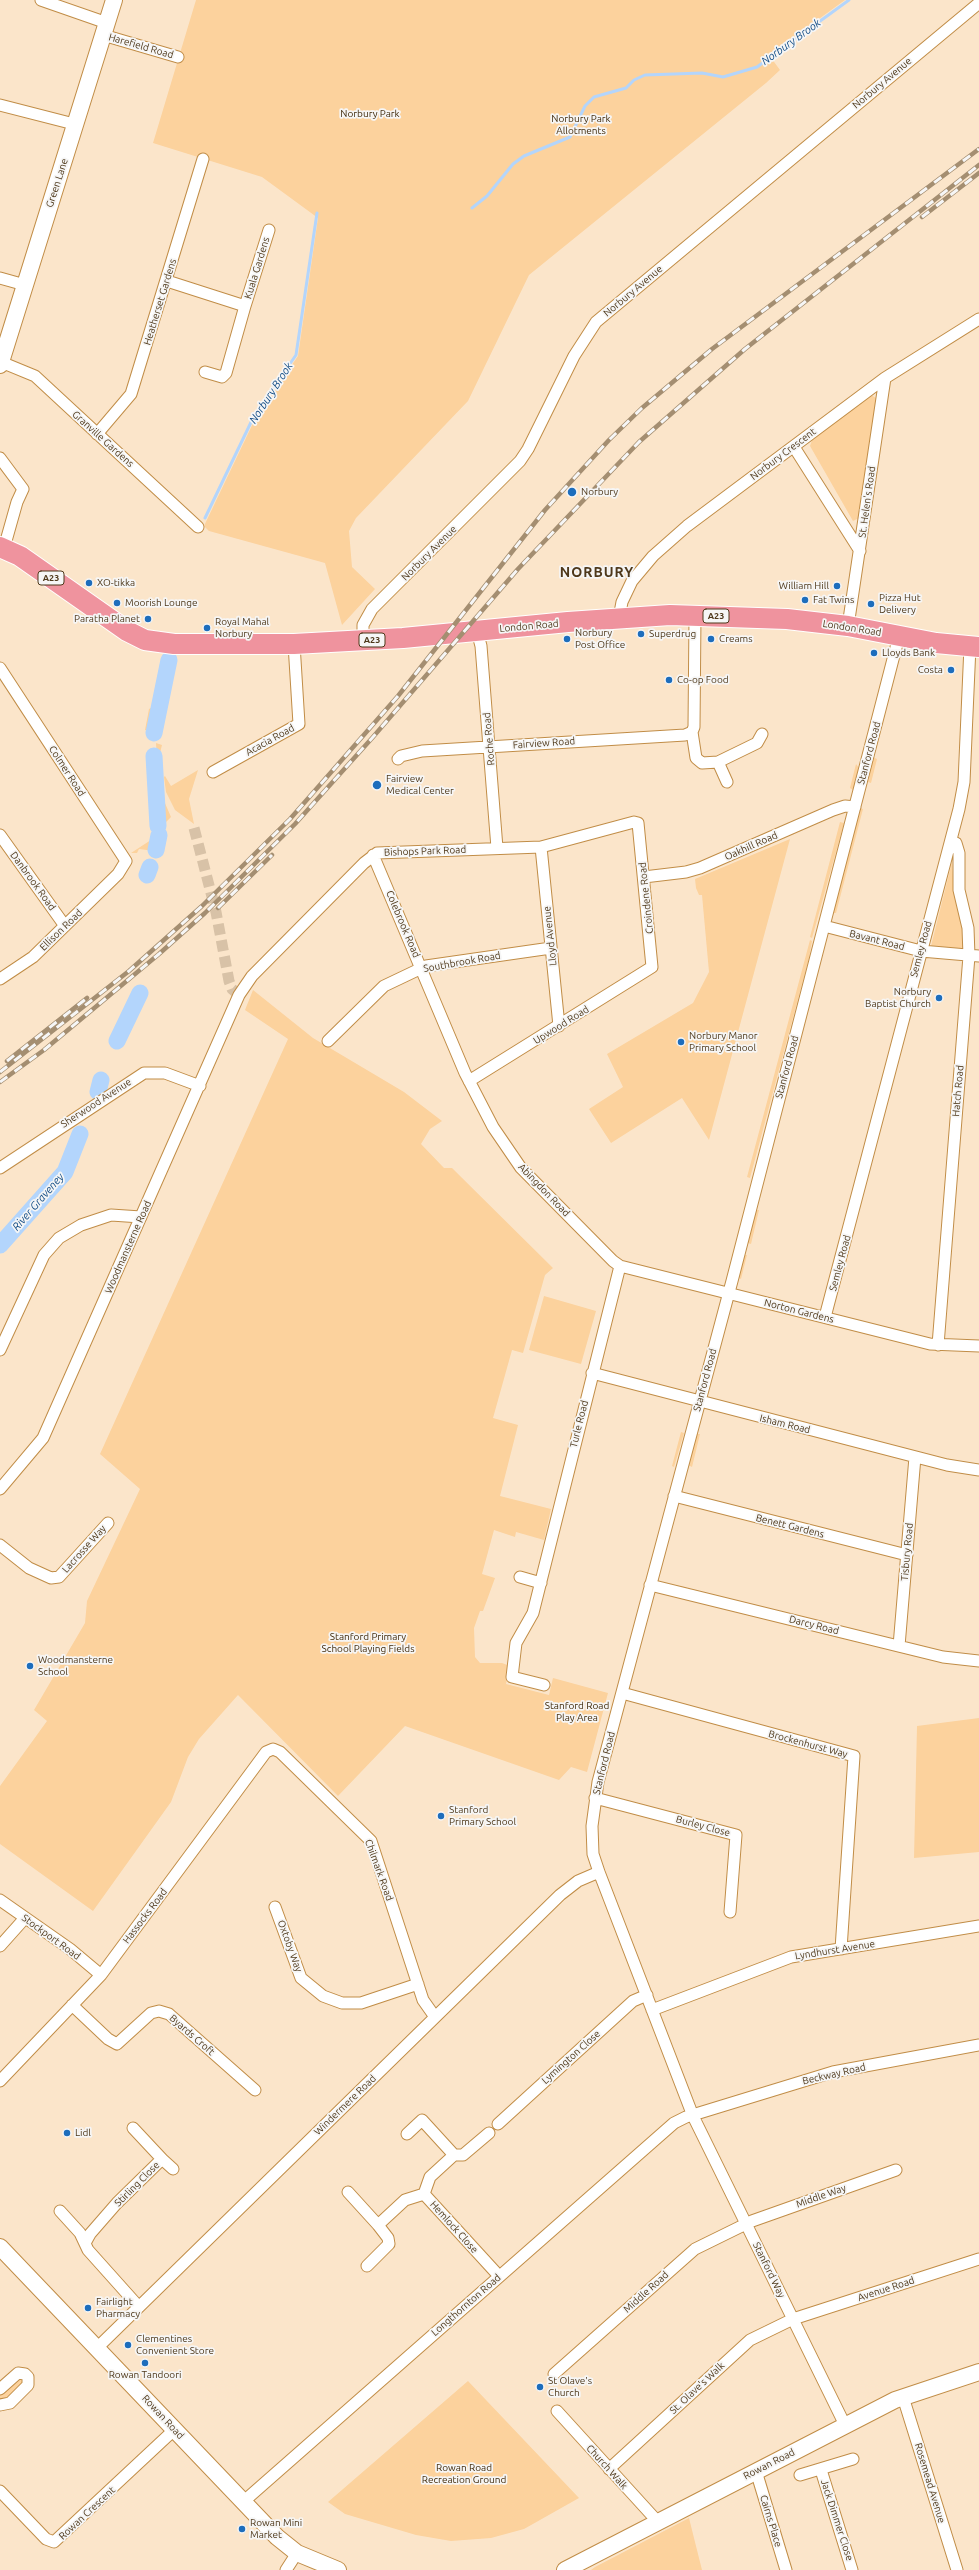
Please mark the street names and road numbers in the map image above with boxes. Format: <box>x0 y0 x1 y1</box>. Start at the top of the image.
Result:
street label: Harefield Road <box>107 31 175 61</box>
street label: Norbury Avenue <box>850 55 914 111</box>
street label: Green Lane <box>43 157 71 209</box>
street label: Kuala Gardens <box>242 236 272 300</box>
street label: Heatherset Gardens <box>141 257 179 347</box>
street label: Norbury Avenue <box>601 263 665 319</box>
street label: Granville Gardens <box>70 408 136 470</box>
street label: Norbury Crescent <box>748 425 818 483</box>
street label: St. Helen's Road <box>856 465 878 539</box>
street label: Norbury Avenue <box>399 523 459 583</box>
road number: A23 <box>38 571 64 585</box>
road number: A23 <box>703 609 729 623</box>
street label: London Road <box>499 617 559 635</box>
street label: London Road <box>822 617 882 639</box>
road number: A23 <box>359 633 385 647</box>
street label: Roche Road <box>481 712 497 766</box>
street label: Stanford Road <box>855 720 883 786</box>
street label: Acacia Road <box>244 722 296 758</box>
street label: Fairview Road <box>512 735 576 751</box>
street label: Colmer Road <box>46 743 88 799</box>
street label: Oakhill Road <box>723 829 779 863</box>
street label: Bishops Park Road <box>384 844 466 858</box>
street label: Danbrook Road <box>8 849 58 913</box>
street label: Croindene Road <box>636 862 656 934</box>
street label: Colebrook Road <box>383 889 423 959</box>
street label: Lloyd Avenue <box>541 905 559 967</box>
street label: Ellison Road <box>37 907 85 953</box>
street label: Semley Road <box>908 920 934 978</box>
street label: Bavant Road <box>848 927 906 953</box>
street label: Southbrook Road <box>422 949 502 975</box>
street label: Upwood Road <box>531 1003 591 1047</box>
street label: Stanford Road <box>773 1034 801 1100</box>
street label: Hatch Road <box>950 1065 966 1117</box>
street label: Sherwood Avenue <box>58 1076 134 1130</box>
street label: Abingdon Road <box>516 1161 572 1219</box>
street label: Woodmansterne Road <box>102 1199 154 1295</box>
street label: Semley Road <box>827 1234 853 1292</box>
street label: Norton Gardens <box>763 1297 835 1325</box>
street label: Stanford Road <box>691 1347 719 1413</box>
street label: Turle Road <box>567 1399 591 1449</box>
street label: Isham Road <box>758 1412 812 1436</box>
street label: Benett Gardens <box>754 1512 826 1540</box>
street label: Tisbury Road <box>898 1522 916 1582</box>
street label: Lacrosse Way <box>59 1523 109 1575</box>
street label: Darcy Road <box>788 1613 840 1637</box>
street label: Brockenhurst Way <box>767 1728 849 1760</box>
street label: Stanford Road <box>590 1730 618 1796</box>
street label: Burley Close <box>675 1813 731 1839</box>
street label: Chilmark Road <box>362 1837 396 1903</box>
street label: Hassocks Road <box>120 1886 170 1946</box>
street label: Stockport Road <box>19 1912 83 1962</box>
street label: Oxtoby Way <box>275 1918 305 1974</box>
street label: Lyndhurst Avenue <box>794 1938 876 1962</box>
street label: Byards Croft <box>167 2012 217 2058</box>
street label: Lymington Close <box>539 2028 603 2086</box>
street label: Beckway Road <box>801 2061 867 2087</box>
street label: Windermere Road <box>312 2072 378 2138</box>
street label: Stirling Close <box>112 2159 162 2209</box>
street label: Middle Way <box>794 2182 848 2210</box>
street label: Hemlock Close <box>427 2198 481 2256</box>
street label: Stanford Way <box>750 2240 788 2300</box>
street label: Middle Road <box>621 2269 671 2315</box>
street label: Longthornton Road <box>429 2272 503 2338</box>
street label: Avenue Road <box>856 2274 916 2304</box>
street label: St. Olave's Walk <box>667 2359 727 2417</box>
street label: Rowan Road <box>140 2392 186 2442</box>
street label: Church Walk <box>584 2442 630 2492</box>
street label: Rosemead Avenue <box>912 2442 948 2524</box>
street label: Rowan Road <box>741 2446 797 2482</box>
street label: Jack Dimmer Close <box>818 2478 856 2562</box>
street label: Rowan Crescent <box>56 2484 118 2542</box>
street label: Cairns Place <box>757 2494 785 2548</box>

